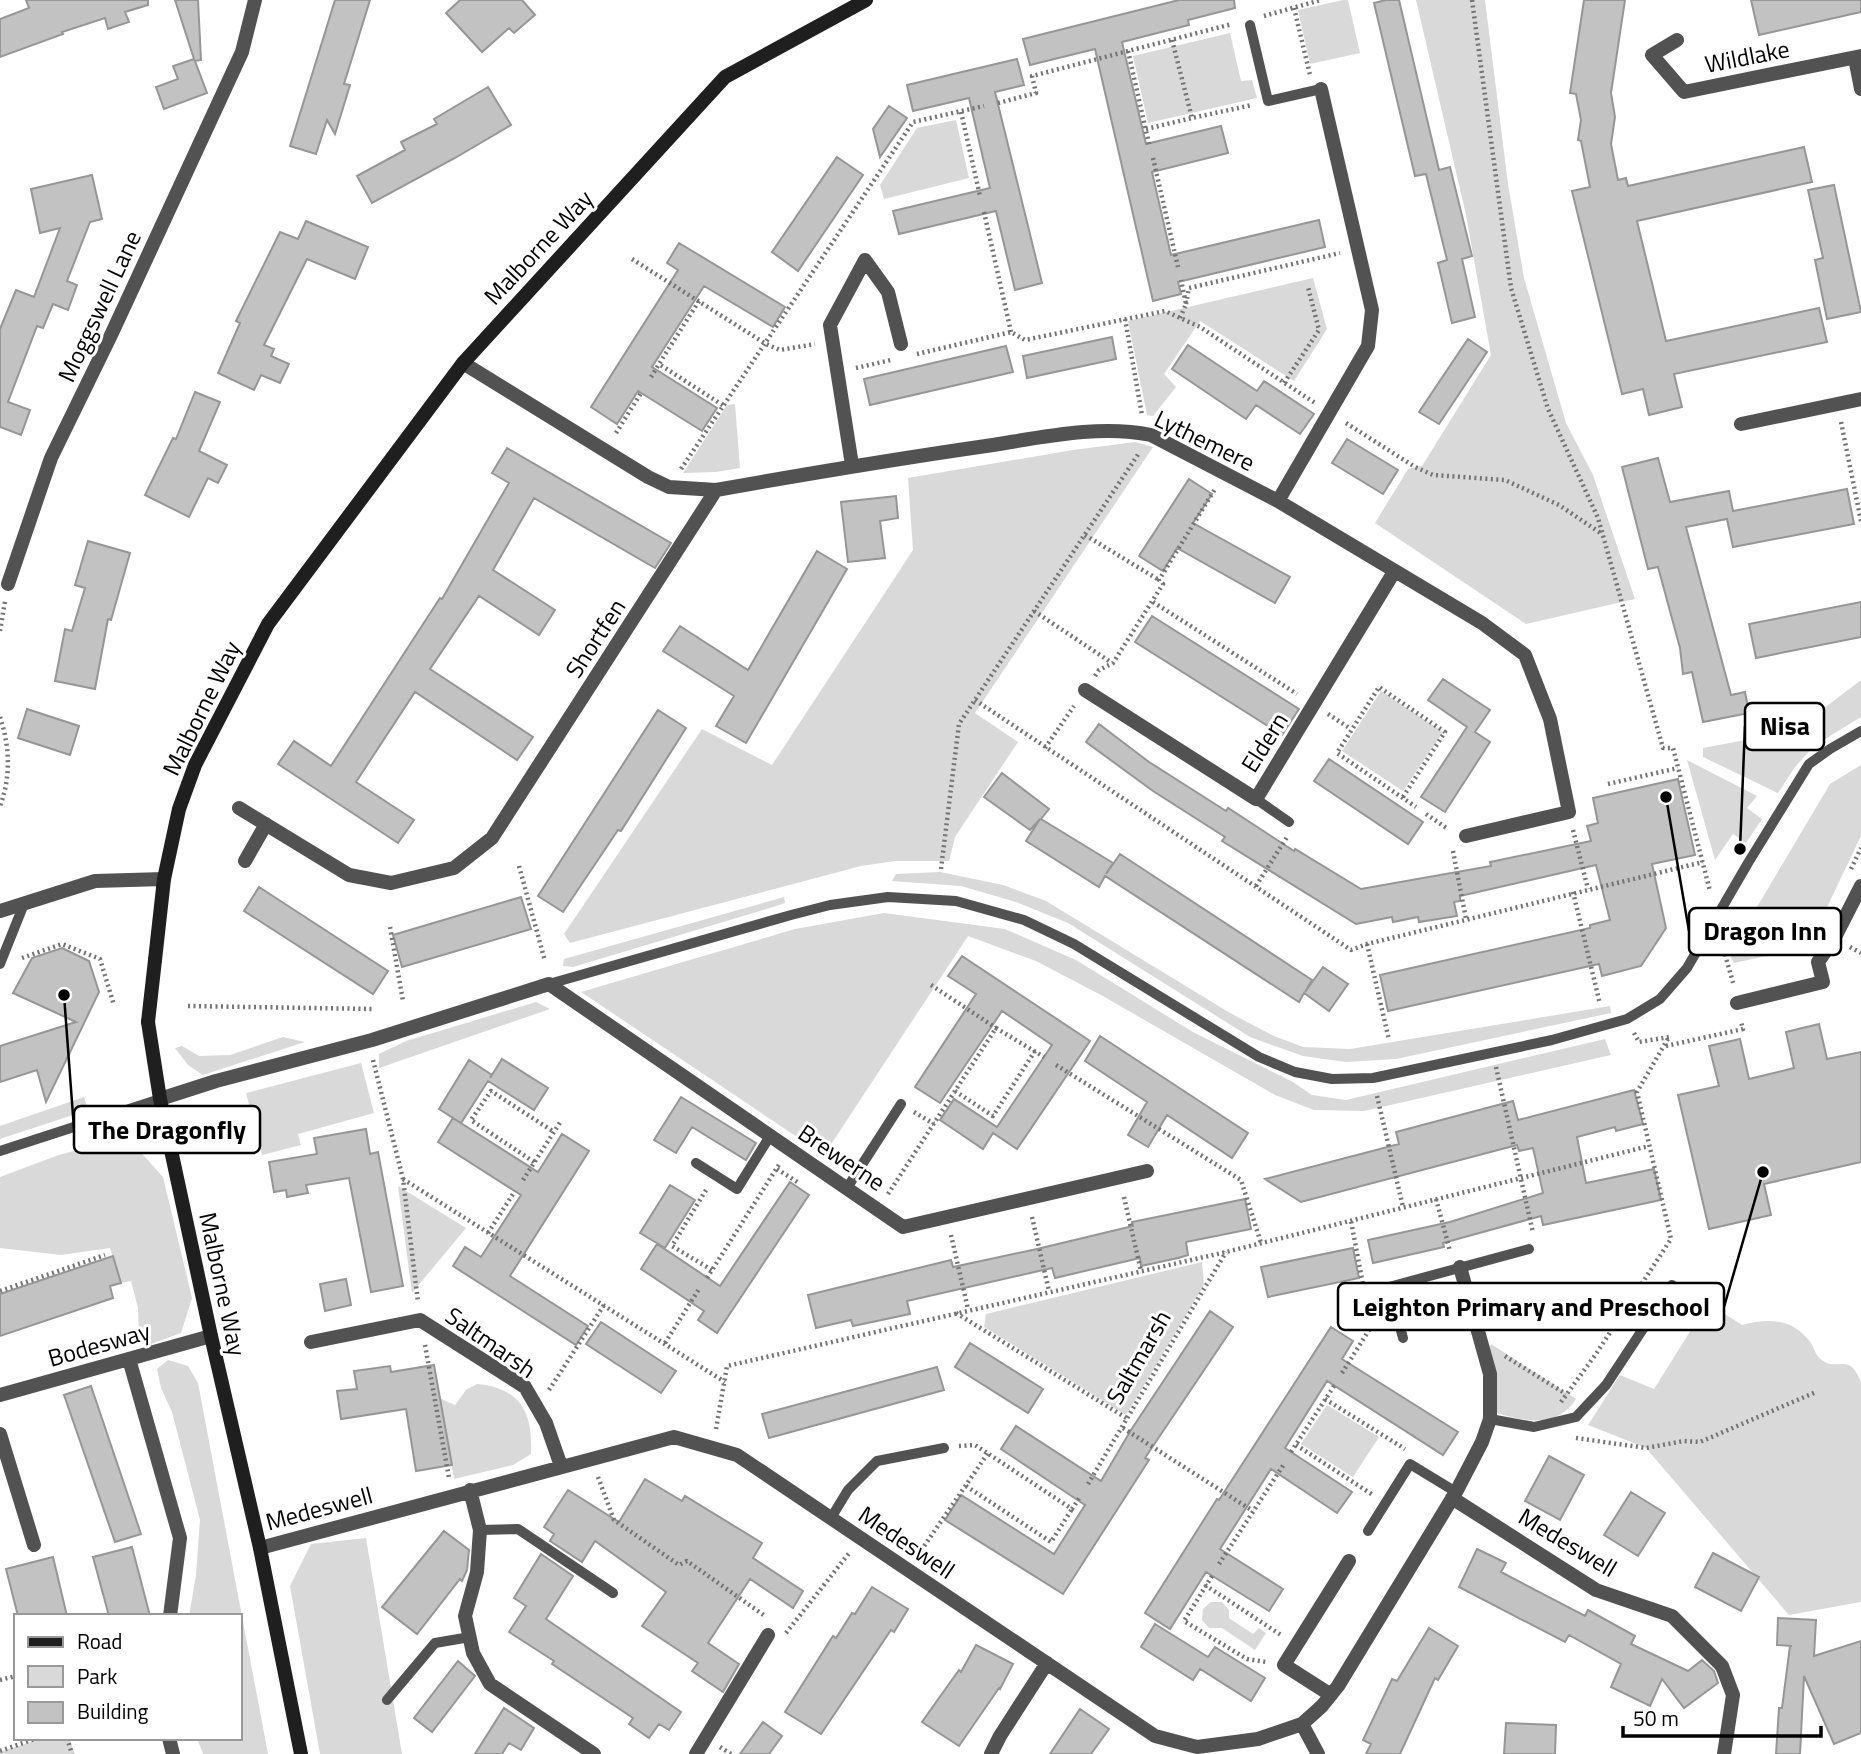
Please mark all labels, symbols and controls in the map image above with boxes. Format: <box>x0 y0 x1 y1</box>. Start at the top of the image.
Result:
street label: Wildlake <box>1702 30 1792 82</box>
street label: Malborne Way <box>475 181 601 313</box>
street label: Moggswell Lane <box>48 224 150 388</box>
street label: Lythemere <box>1149 400 1261 480</box>
street label: Shortfen <box>556 591 634 685</box>
street label: Malborne Way <box>153 634 249 782</box>
callout: Nisa <box>1745 703 1824 750</box>
street label: Eldern <box>1232 705 1296 779</box>
text: Nisa <box>1760 706 1810 745</box>
callout: Dragon Inn <box>1689 908 1841 955</box>
text: Dragon Inn <box>1703 911 1827 950</box>
callout: The Dragonfly <box>74 1106 260 1153</box>
text: The Dragonfly <box>88 1110 246 1149</box>
street label: Brewerne <box>791 1115 893 1199</box>
street label: Malborne Way <box>190 1209 256 1360</box>
callout: Leighton Primary and Preschool <box>1338 1283 1724 1330</box>
text: Leighton Primary and Preschool <box>1352 1287 1710 1326</box>
street label: Saltmarsh <box>438 1298 544 1386</box>
street label: Saltmarsh <box>1097 1303 1179 1411</box>
street label: Bodesway <box>44 1312 155 1376</box>
street label: Medeswell <box>261 1476 377 1540</box>
street label: Medeswell <box>852 1496 962 1588</box>
street label: Medeswell <box>1512 1498 1624 1586</box>
legend <box>14 1614 242 1740</box>
text: Road <box>77 1625 122 1657</box>
text: Park <box>77 1660 117 1692</box>
scale bar <box>1623 1694 1821 1738</box>
text: Building <box>77 1695 149 1727</box>
text: 50 m <box>1633 1702 1679 1734</box>

